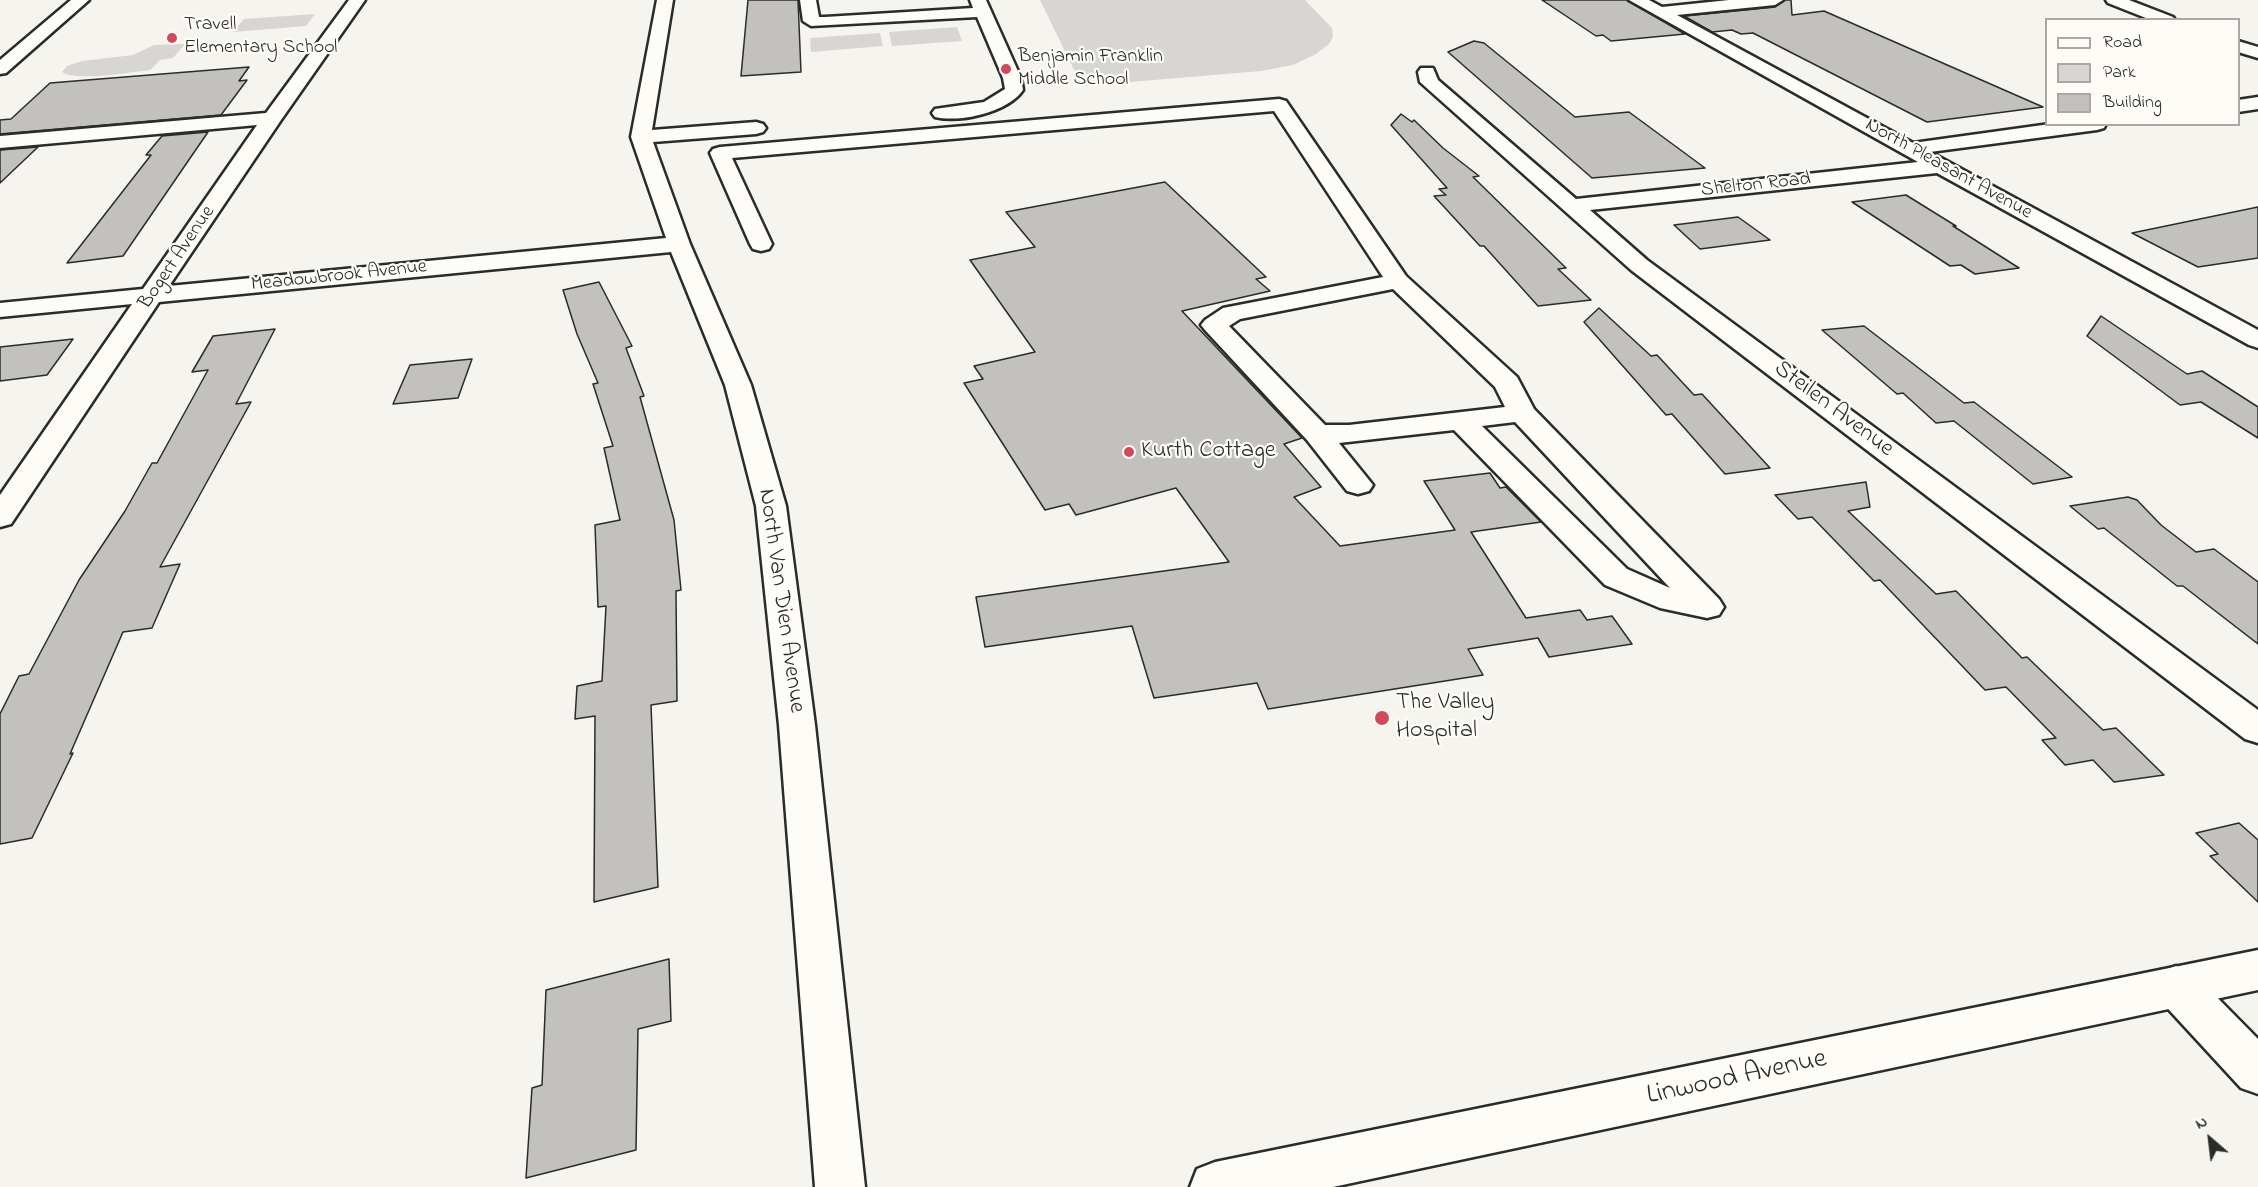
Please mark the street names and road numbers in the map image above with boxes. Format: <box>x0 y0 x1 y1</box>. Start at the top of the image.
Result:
street label: North Pleasant Avenue <box>1860 114 2036 226</box>
street label: Shelton Road <box>1700 168 1812 204</box>
street label: Bogert Avenue <box>135 202 221 314</box>
street label: Meadowbrook Avenue <box>250 256 428 298</box>
street label: Steilen Avenue <box>1767 355 1899 465</box>
street label: North Van Dien Avenue <box>750 487 810 715</box>
street label: Linwood Avenue <box>1644 1044 1830 1114</box>

